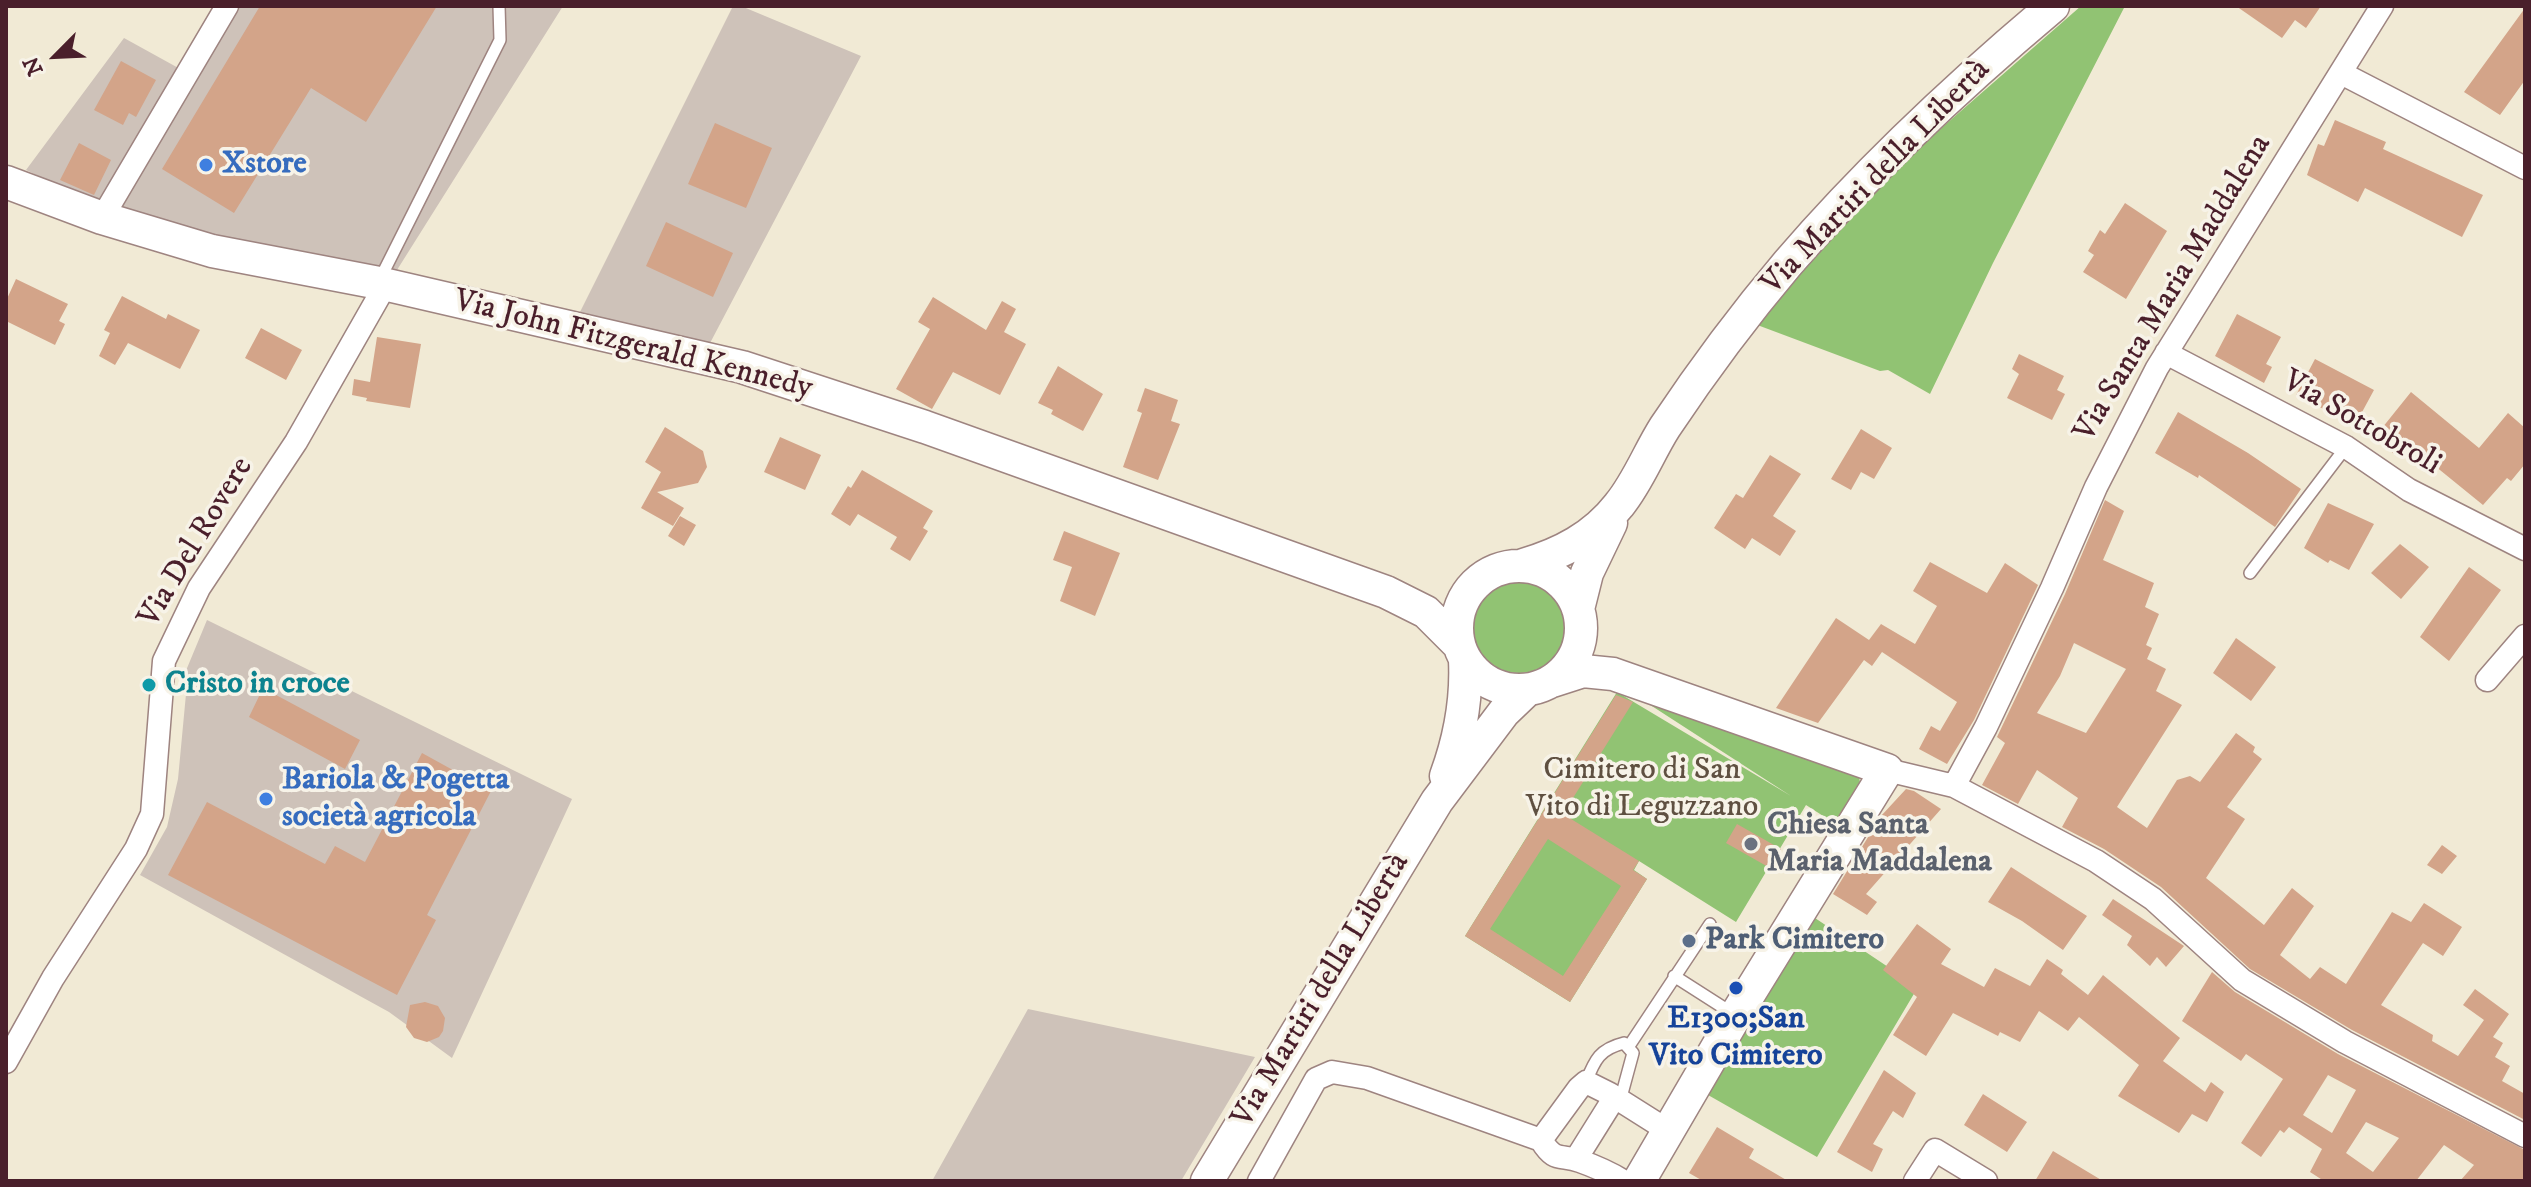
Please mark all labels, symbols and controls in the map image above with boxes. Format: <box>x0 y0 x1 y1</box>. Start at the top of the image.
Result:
north arrow <box>16 16 96 96</box>
text: N <box>18 52 50 80</box>
street label: Via Martiri della Libertà <box>1754 52 2000 304</box>
street label: Via Santa Maria Maddalena <box>2067 129 2281 449</box>
place label: Xstore <box>222 146 307 184</box>
marker: Xstore <box>197 156 215 174</box>
street label: Via John Fitzgerald Kennedy <box>450 283 816 409</box>
street label: Via Sottobroli <box>2275 363 2447 485</box>
street label: Via Del Rovere <box>131 451 263 635</box>
place label: Cristo in croce <box>165 666 350 704</box>
marker: Cristo in croce <box>140 676 158 694</box>
park label: Cimitero di San Vito di Leguzzano <box>1526 752 1758 827</box>
place label: Bariola & Pogetta società agricola <box>282 762 509 837</box>
marker: Bariola & Pogetta società agricola <box>257 790 275 808</box>
place label: Chiesa Santa Maria Maddalena <box>1767 807 1992 882</box>
marker: Chiesa Santa Maria Maddalena <box>1742 835 1760 853</box>
street label: Via Martiri della Libertà <box>1225 847 1419 1135</box>
place label: Park Cimitero <box>1705 922 1884 960</box>
marker: Park Cimitero <box>1680 932 1698 950</box>
marker: E1300;San Vito Cimitero <box>1727 979 1745 997</box>
place label: E1300;San Vito Cimitero <box>1649 1001 1823 1076</box>

